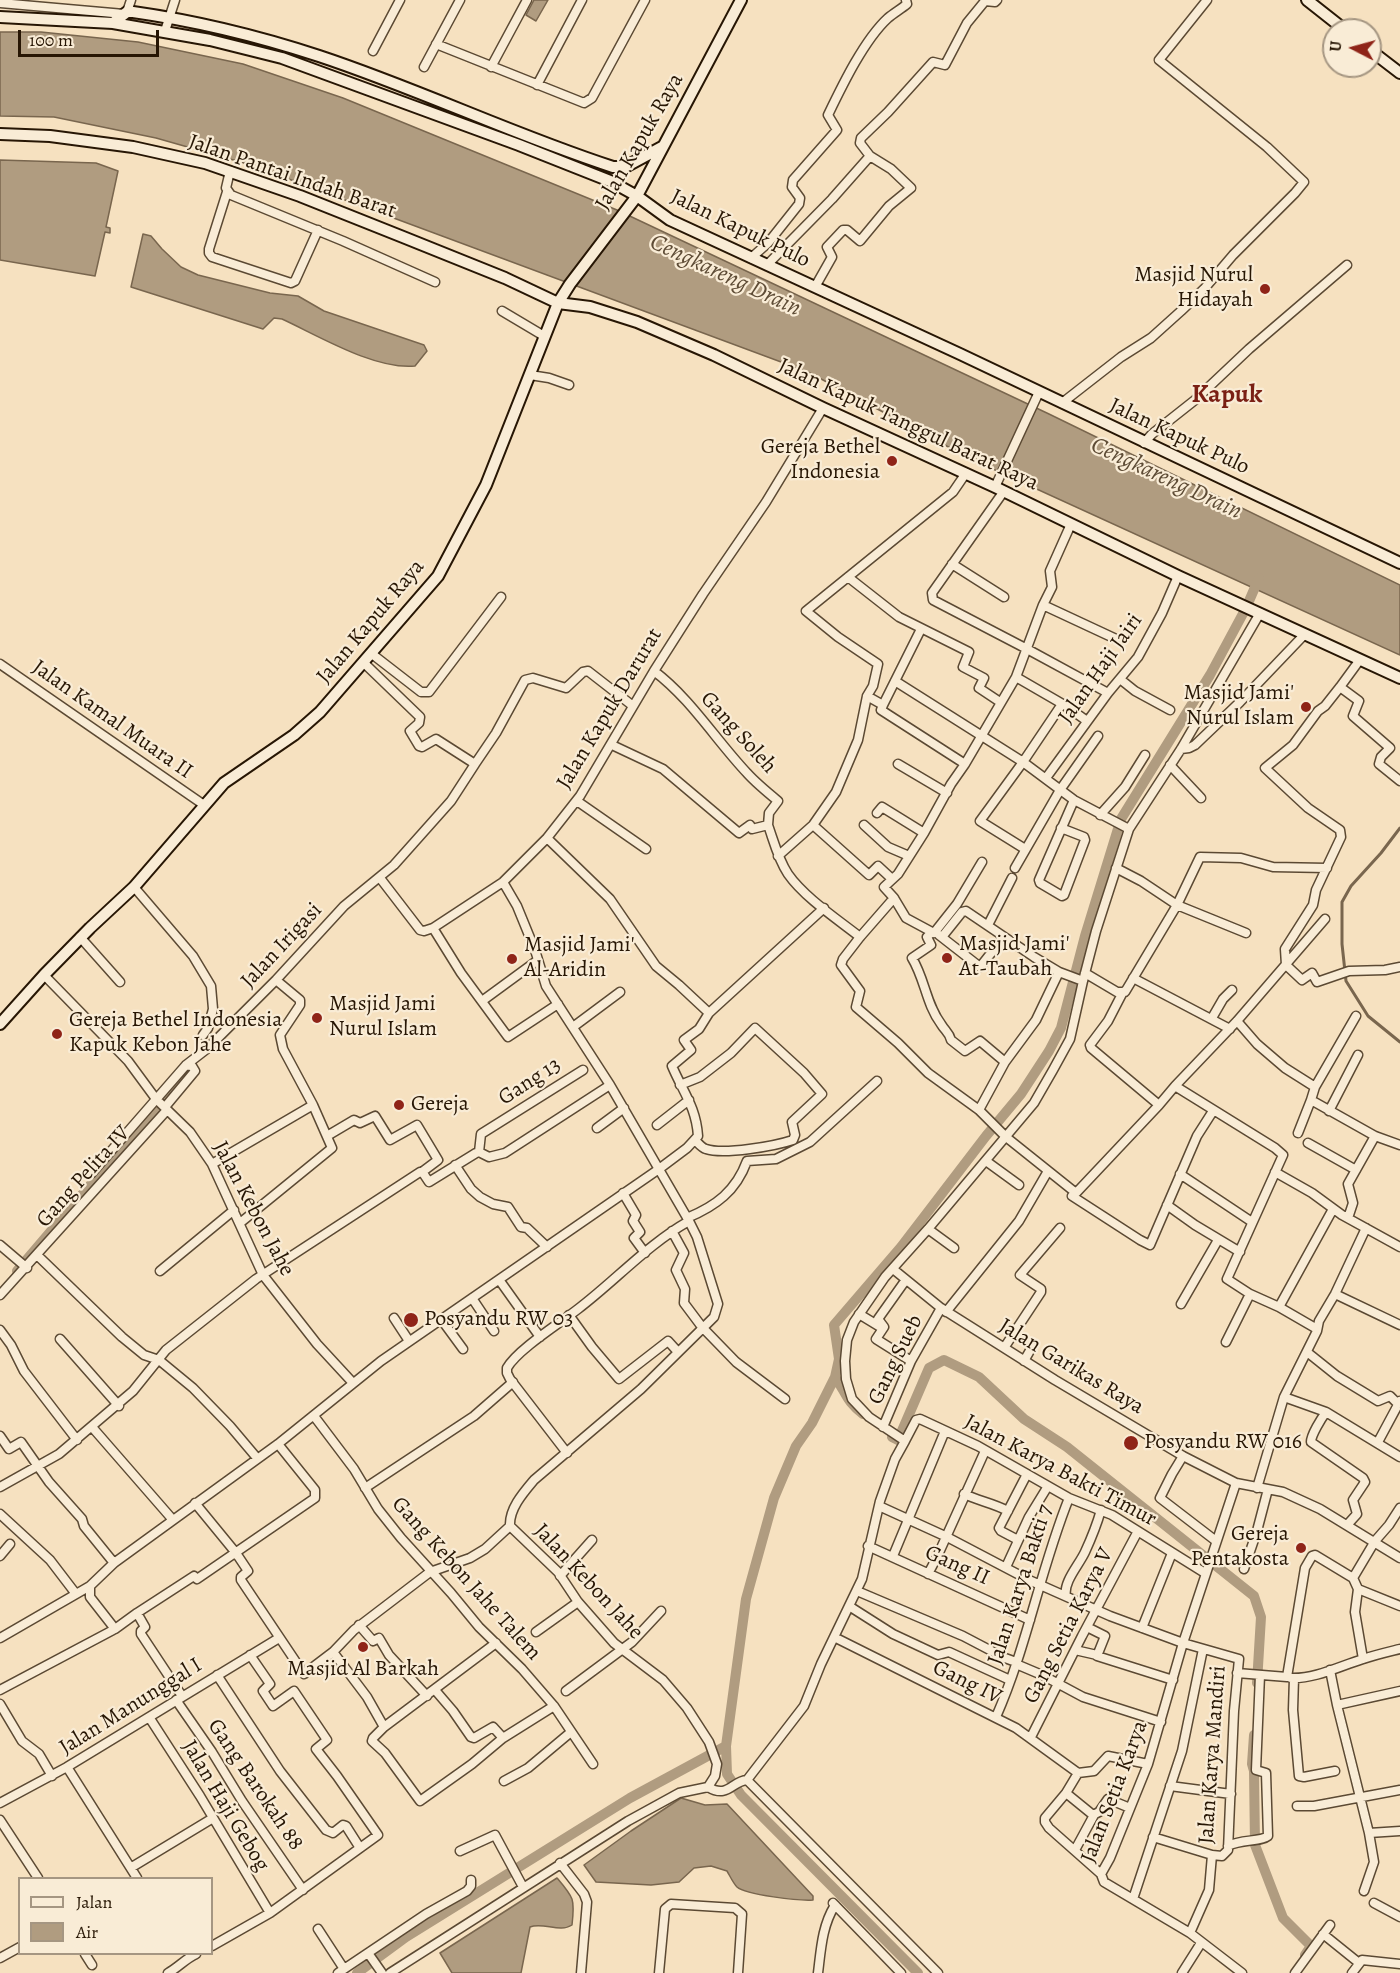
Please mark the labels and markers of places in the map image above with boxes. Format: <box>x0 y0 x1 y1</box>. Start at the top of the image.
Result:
place label: Masjid Nurul Hidayah <box>1134 263 1253 314</box>
marker: Masjid Nurul Hidayah <box>1258 282 1272 296</box>
place label: Gereja Bethel Indonesia <box>761 435 880 487</box>
marker: Gereja Bethel Indonesia <box>885 454 899 468</box>
place label: Masjid Jami' Nurul Islam <box>1183 681 1294 732</box>
marker: Masjid Jami' Nurul Islam <box>1299 700 1313 714</box>
place label: Masjid Jami' At-Taubah <box>959 932 1070 984</box>
place label: Masjid Jami' Al-Aridin <box>524 933 635 984</box>
marker: Masjid Jami' At-Taubah <box>940 951 954 965</box>
marker: Masjid Jami' Al-Aridin <box>505 952 519 966</box>
place label: Masjid Jami Nurul Islam <box>329 992 437 1044</box>
place label: Gereja Bethel Indonesia Kapuk Kebon Jahe <box>69 1008 282 1060</box>
marker: Masjid Jami Nurul Islam <box>310 1011 324 1025</box>
marker: Gereja Bethel Indonesia Kapuk Kebon Jahe <box>50 1027 64 1041</box>
place label: Gereja <box>411 1092 469 1118</box>
marker: Gereja <box>392 1098 406 1112</box>
place label: Posyandu RW 03 <box>424 1307 573 1333</box>
marker: Posyandu RW 03 <box>402 1311 420 1329</box>
place label: Posyandu RW 016 <box>1144 1430 1302 1456</box>
marker: Posyandu RW 016 <box>1122 1434 1140 1452</box>
place label: Gereja Pentakosta <box>1191 1522 1289 1574</box>
marker: Gereja Pentakosta <box>1294 1541 1308 1555</box>
marker: Masjid Al Barkah <box>356 1640 370 1654</box>
place label: Masjid Al Barkah <box>287 1657 439 1683</box>

